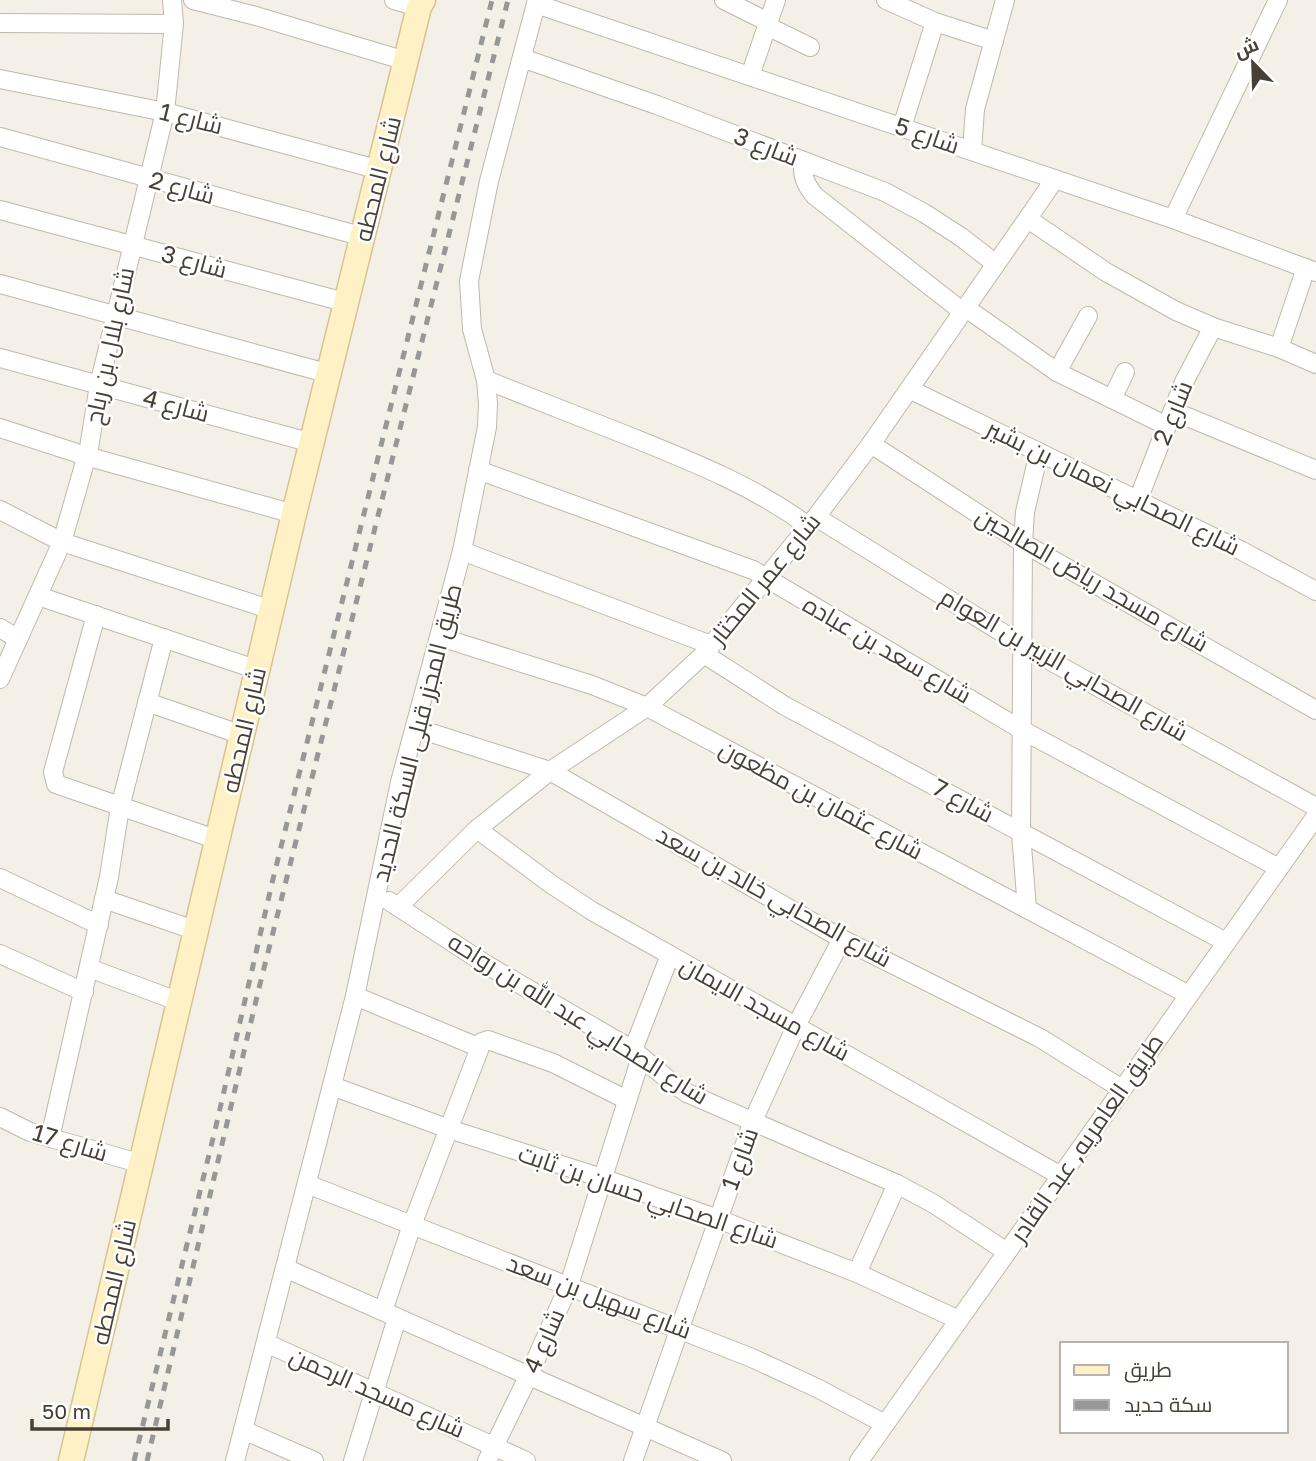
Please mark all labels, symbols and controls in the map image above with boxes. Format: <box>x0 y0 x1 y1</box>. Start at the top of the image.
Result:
north arrow <box>1218 28 1288 98</box>
text: ش <box>1230 32 1262 63</box>
street label: شارع 1 <box>156 96 226 142</box>
street label: شارع 5 <box>890 110 964 162</box>
street label: شارع المحطه <box>347 113 409 245</box>
street label: شارع 3 <box>729 120 803 174</box>
street label: شارع 2 <box>146 164 218 212</box>
street label: شارع 3 <box>158 238 230 286</box>
street label: شارع بلال بن رباح <box>78 264 142 428</box>
street label: شارع 2 <box>1146 376 1200 450</box>
street label: شارع 4 <box>139 382 213 430</box>
street label: شارع الصحابي نعمان بن بشير <box>978 412 1245 566</box>
street label: شارع مسجد رياض الصالحين <box>970 500 1214 660</box>
street label: شارع عمر المختار <box>701 507 828 653</box>
street label: طريق المجزر قبلى السكة الحديد <box>364 581 469 885</box>
street label: شارع الصحابي الزبير بن العوام <box>933 581 1194 752</box>
street label: شارع سعد بن عباده <box>797 589 977 711</box>
street label: شارع المحطه <box>214 664 274 796</box>
street label: شارع عثمان بن مظعون <box>713 733 929 867</box>
street label: شارع 7 <box>927 772 999 830</box>
street label: شارع الصحابي خالد بن سعد <box>649 819 897 978</box>
street label: شارع الصحابي عبد الله بن رواحه <box>440 926 714 1115</box>
street label: شارع مسجد الايمان <box>674 949 856 1069</box>
street label: طريق العامريه, عبد القادر <box>1002 1027 1170 1250</box>
street label: شارع 17 <box>29 1116 111 1170</box>
street label: شارع 1 <box>714 1123 766 1195</box>
street label: شارع الصحابي حسان بن ثابت <box>513 1137 782 1259</box>
street label: شارع المحطه <box>84 1216 144 1348</box>
street label: شارع سهيل بن سعد <box>502 1247 696 1347</box>
street label: شارع 4 <box>516 1304 572 1378</box>
street label: شارع مسجد الرحمن <box>284 1340 470 1446</box>
legend <box>1060 1342 1288 1433</box>
text: طريق <box>1124 1356 1172 1383</box>
scale bar <box>32 1388 168 1432</box>
text: سكة حديد <box>1124 1391 1212 1417</box>
text: 50 m <box>42 1398 91 1424</box>

